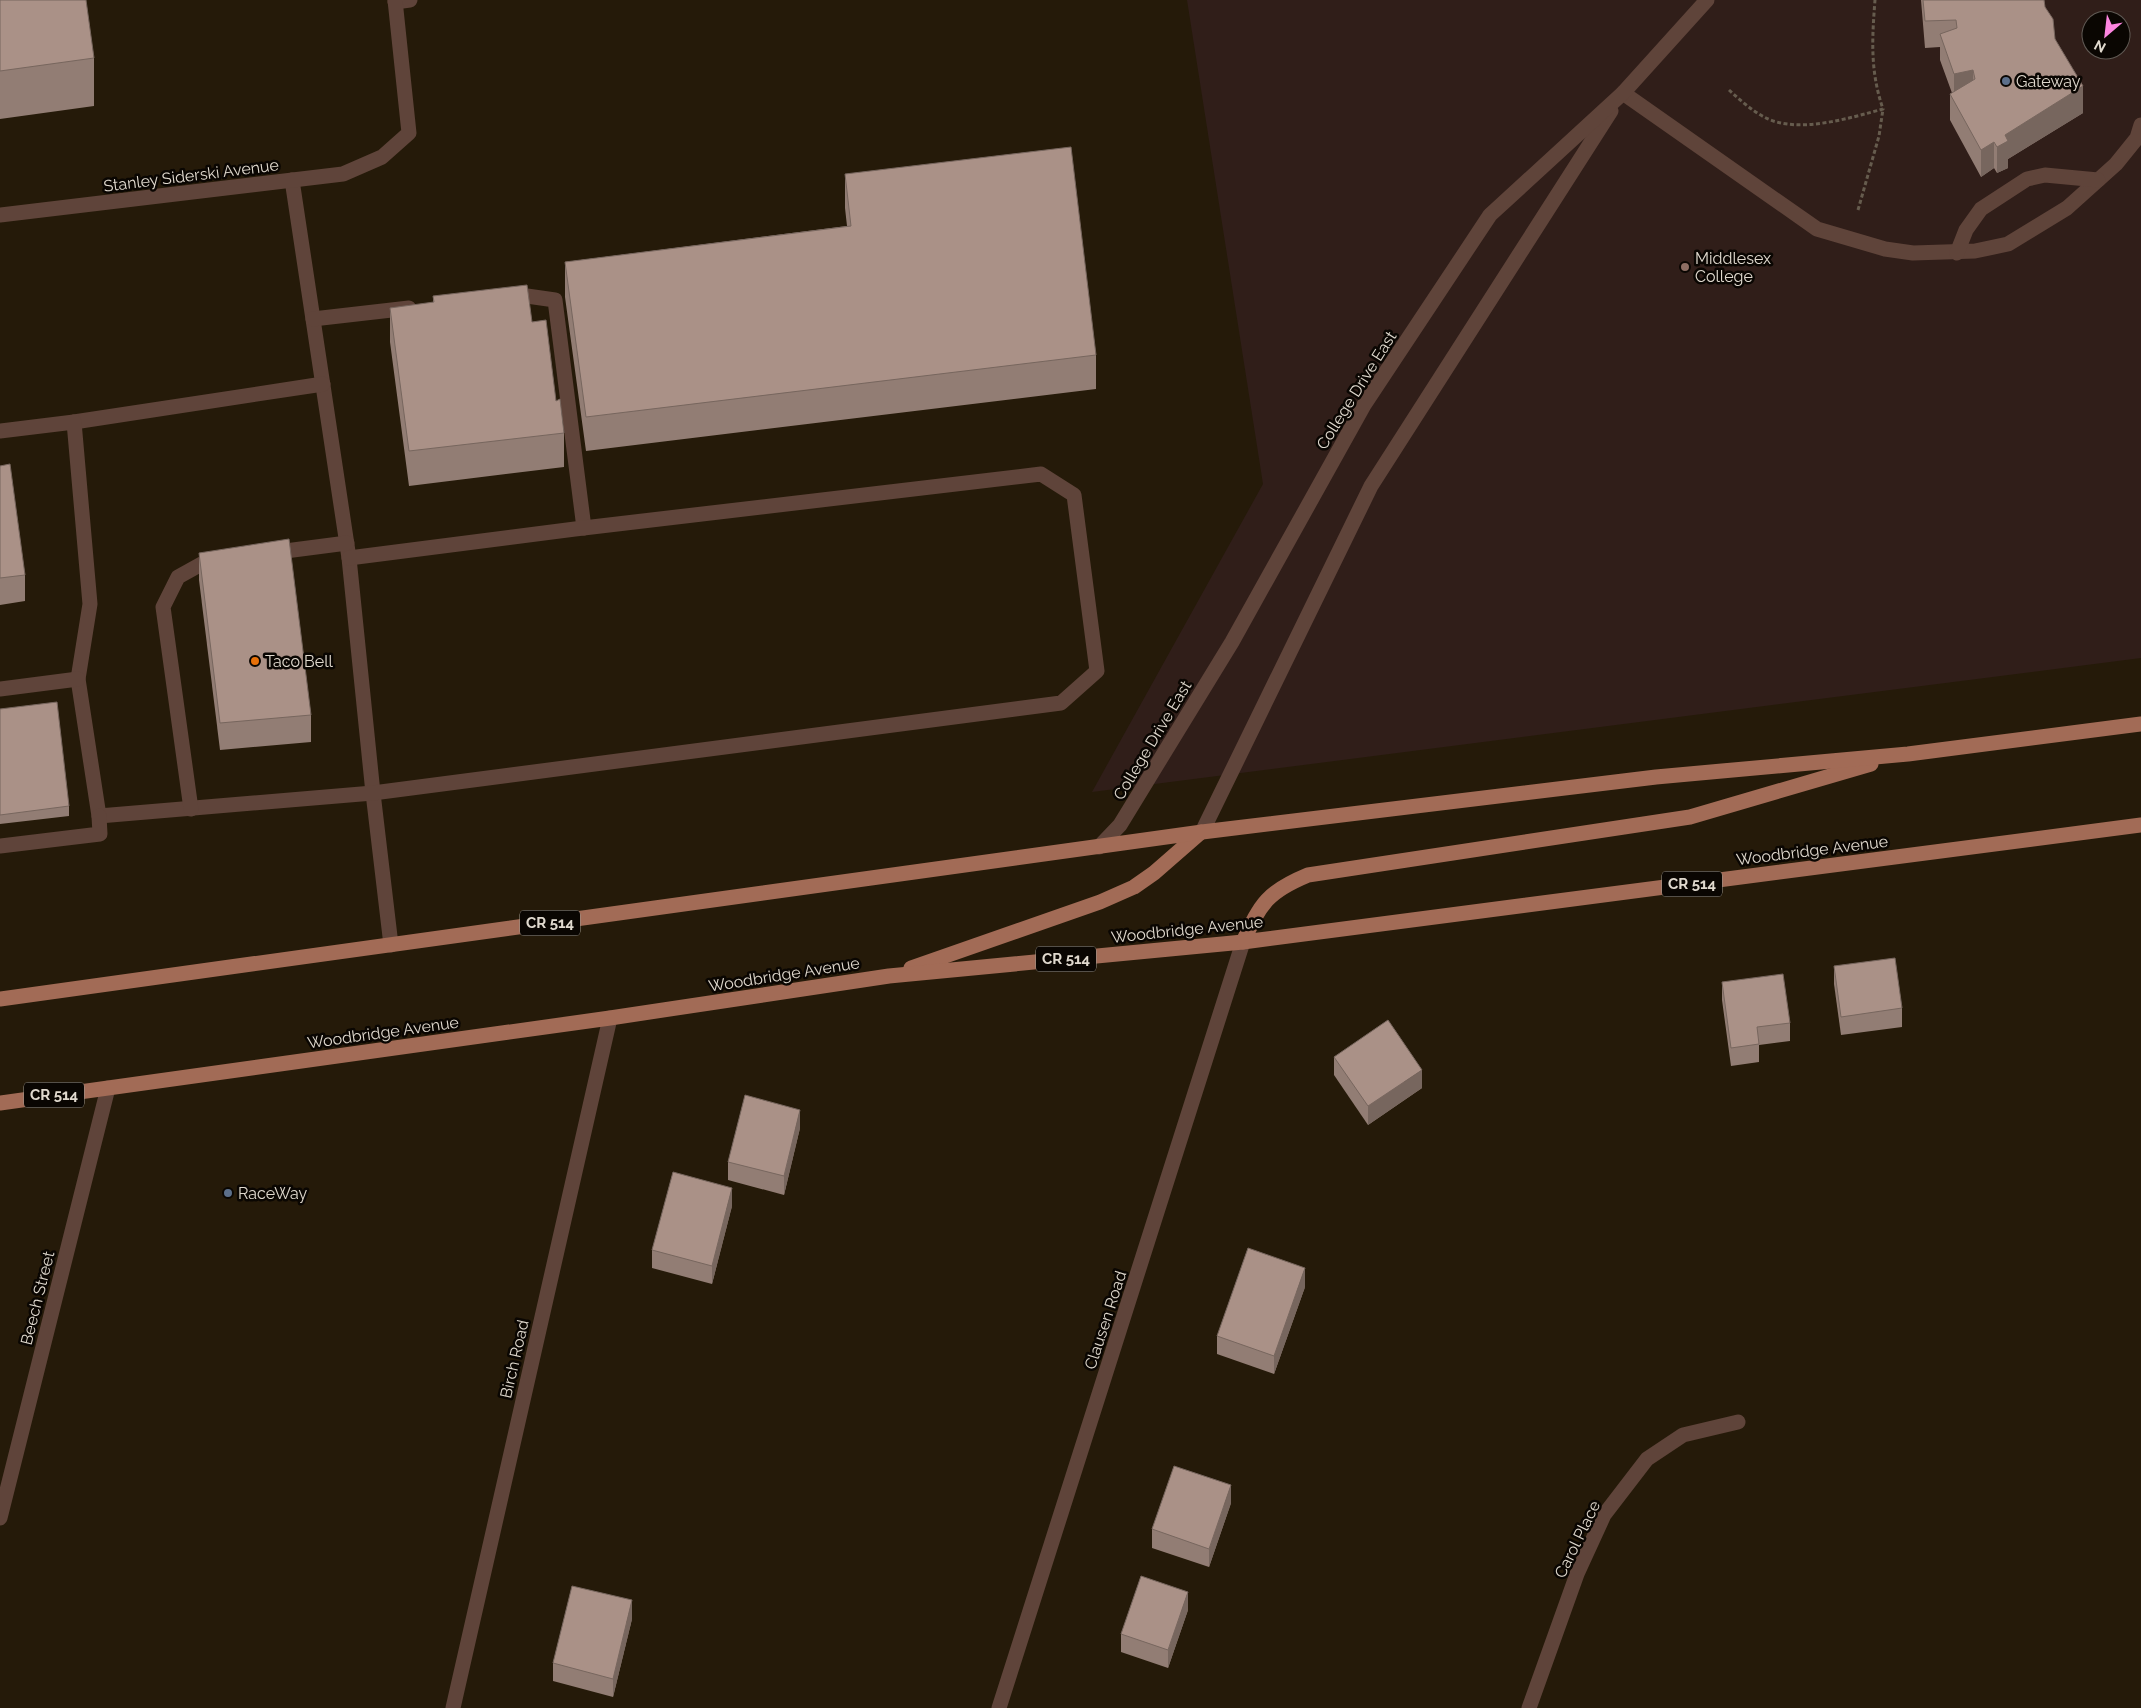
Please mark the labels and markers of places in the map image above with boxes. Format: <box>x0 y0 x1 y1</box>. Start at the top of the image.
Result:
place label: Gateway <box>2016 72 2081 91</box>
marker: Gateway <box>2000 75 2012 87</box>
place label: Middlesex College <box>1695 249 1771 286</box>
marker: Middlesex College <box>1679 261 1691 273</box>
place label: Taco Bell <box>265 652 334 671</box>
marker: Taco Bell <box>249 655 261 667</box>
place label: RaceWay <box>238 1184 308 1203</box>
marker: RaceWay <box>222 1187 234 1199</box>

